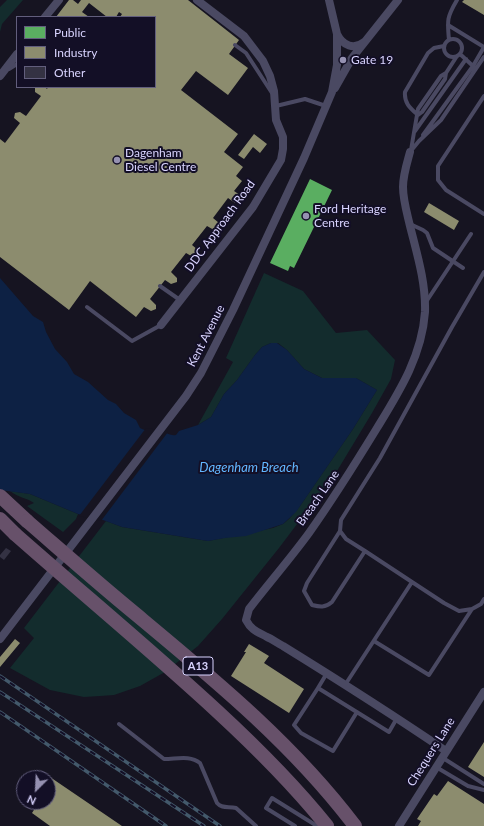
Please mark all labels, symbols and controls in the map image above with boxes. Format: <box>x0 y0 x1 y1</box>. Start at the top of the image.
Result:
legend <box>16 16 156 88</box>
text: Public <box>54 25 86 40</box>
text: Industry <box>54 45 97 60</box>
place label: Gate 19 <box>351 53 393 67</box>
marker: Gate 19 <box>338 55 348 65</box>
text: Other <box>54 65 85 80</box>
place label: Dagenham Diesel Centre <box>125 146 196 174</box>
marker: Dagenham Diesel Centre <box>112 155 122 165</box>
street label: DDC Approach Road <box>182 177 258 275</box>
place label: Ford Heritage Centre <box>314 202 386 230</box>
marker: Ford Heritage Centre <box>301 211 311 221</box>
street label: Kent Avenue <box>184 303 228 369</box>
water label: Dagenham Breach <box>199 460 299 476</box>
street label: Breach Lane <box>294 467 342 529</box>
road number: A13 <box>183 657 213 675</box>
street label: Chequers Lane <box>404 715 458 789</box>
north arrow <box>16 770 56 810</box>
text: N <box>25 793 38 808</box>

